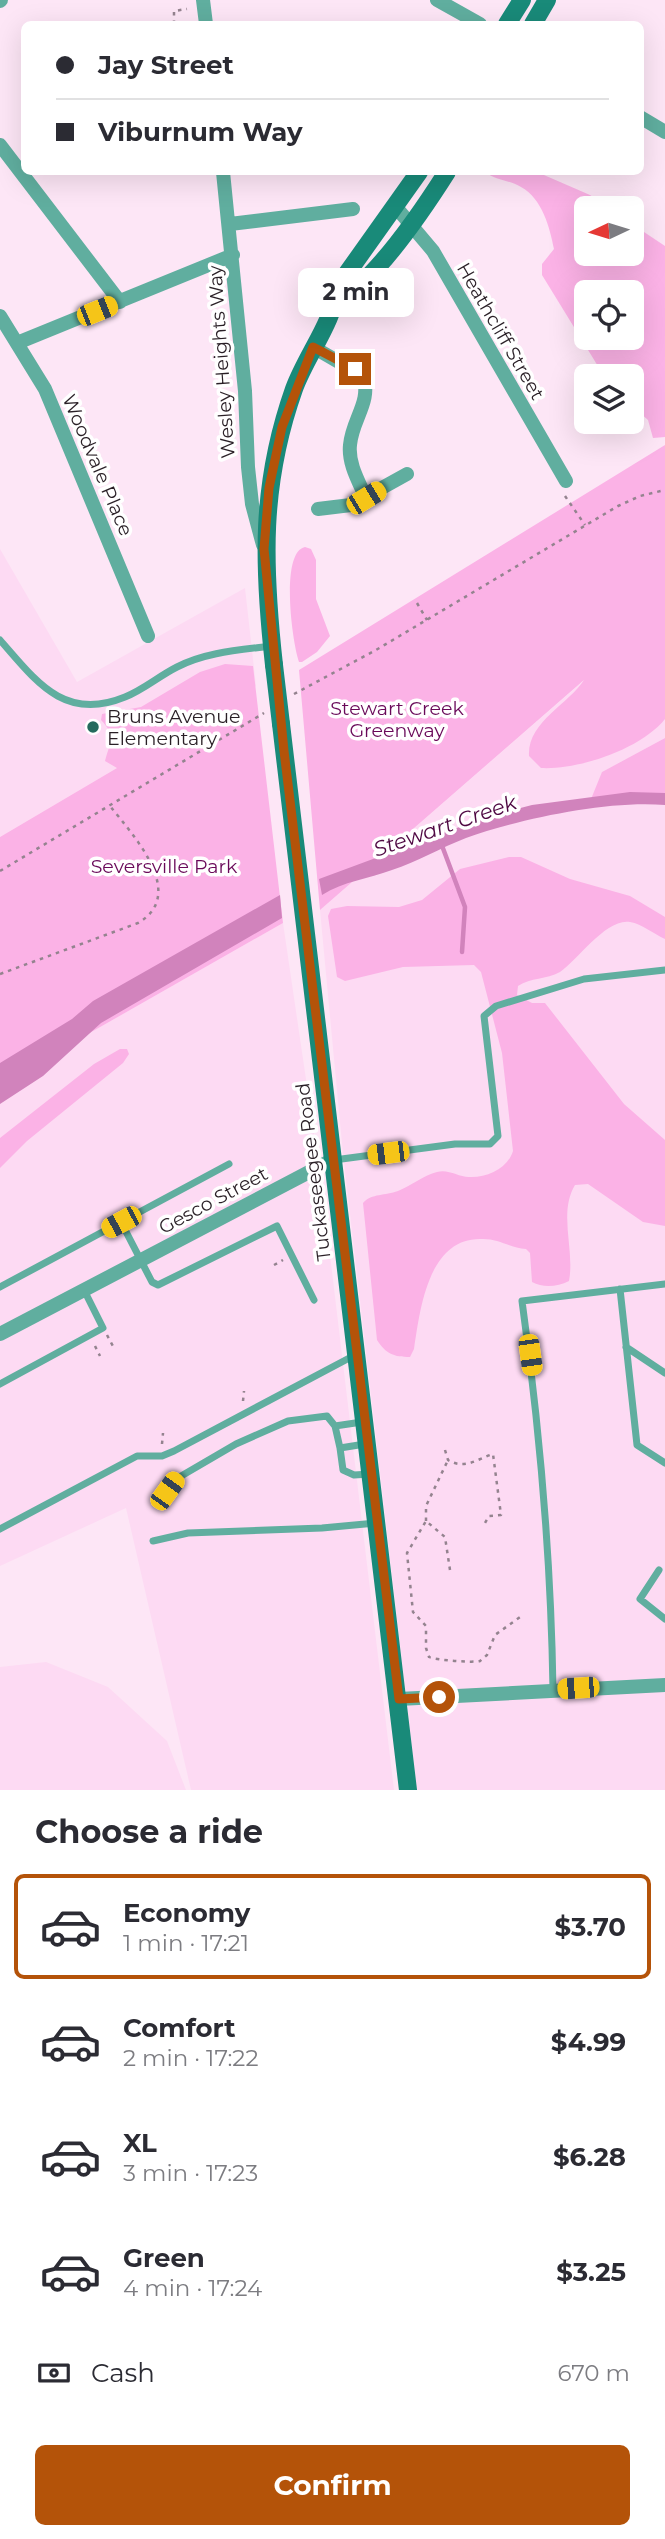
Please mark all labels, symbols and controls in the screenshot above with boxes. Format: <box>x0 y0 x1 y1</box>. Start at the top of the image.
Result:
text: Jay Street <box>98 49 234 81</box>
text: Viburnum Way <box>98 116 303 148</box>
north arrow <box>574 196 644 266</box>
map controls <box>574 196 644 434</box>
street label: Heathcliff Street <box>452 259 549 404</box>
street label: Wesley Heights Way <box>203 264 240 459</box>
callout: 2 min <box>297 268 413 316</box>
text: 2 min <box>322 278 390 306</box>
button: locate <box>574 280 644 350</box>
car <box>74 293 121 329</box>
route end <box>339 353 371 385</box>
button: layers <box>574 364 644 434</box>
street label: Woodvale Place <box>57 391 138 539</box>
car <box>343 478 390 518</box>
park label: Stewart Creek Greenway <box>330 697 464 742</box>
place label: Bruns Avenue Elementary <box>107 705 241 750</box>
marker: Bruns Avenue Elementary <box>85 719 101 735</box>
water label: Stewart Creek <box>370 789 521 862</box>
park label: Seversville Park <box>91 855 238 878</box>
street label: Tuckaseegee Road <box>291 1082 336 1262</box>
car <box>366 1140 411 1166</box>
street label: Gesco Street <box>155 1162 272 1239</box>
car <box>98 1203 145 1241</box>
car <box>517 1333 544 1377</box>
car <box>147 1468 188 1514</box>
car <box>557 1676 600 1700</box>
route start <box>423 1681 455 1713</box>
text: Choose a ride <box>35 1812 263 1851</box>
icon: car <box>39 1895 102 1958</box>
text: Economy <box>123 1897 250 1929</box>
text: $3.70 <box>554 1911 626 1943</box>
text: 1 min · 17:21 <box>123 1929 249 1957</box>
icon: car <box>39 2010 102 2073</box>
text: Comfort <box>123 2012 235 2044</box>
text: $4.99 <box>551 2026 626 2058</box>
text: 2 min · 17:22 <box>123 2044 258 2072</box>
icon: car <box>39 2125 102 2188</box>
text: XL <box>123 2127 157 2159</box>
text: $6.28 <box>553 2141 626 2173</box>
text: 3 min · 17:23 <box>123 2159 258 2187</box>
icon: car <box>39 2240 102 2303</box>
text: Green <box>123 2242 205 2274</box>
text: $3.25 <box>556 2256 626 2288</box>
text: 4 min · 17:24 <box>123 2274 262 2302</box>
icon: cash <box>35 2354 73 2392</box>
text: Cash <box>91 2357 155 2389</box>
text: 670 m <box>557 2359 630 2387</box>
button: Confirm <box>35 2445 630 2525</box>

